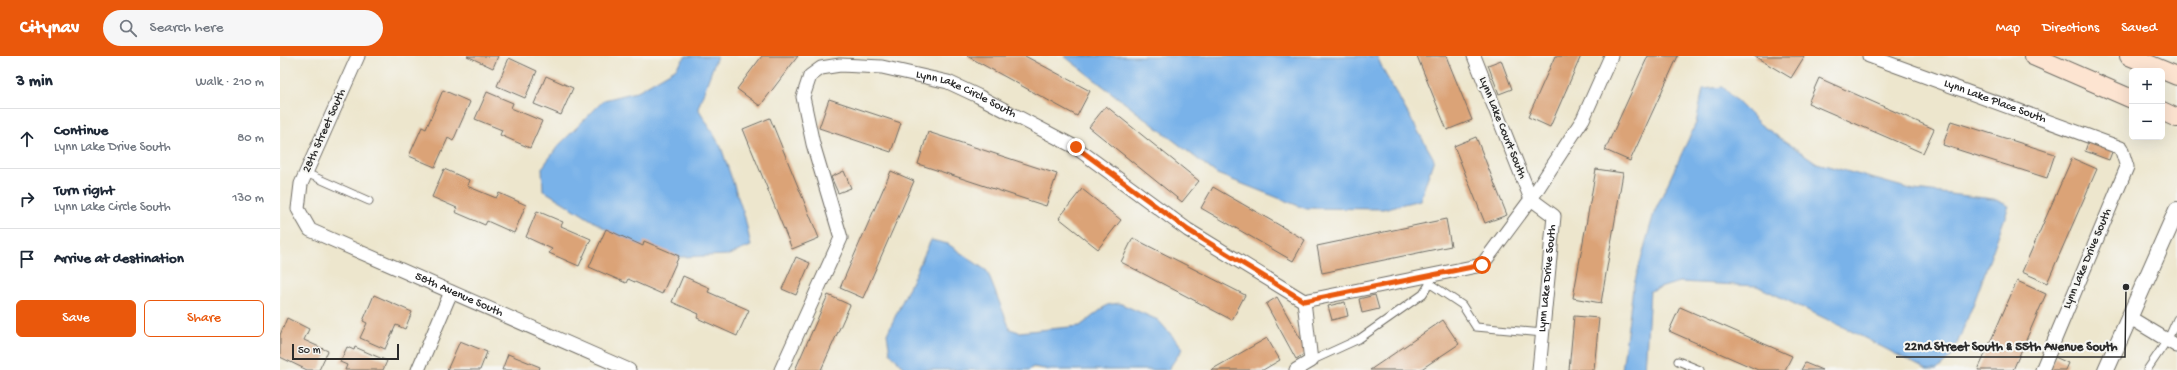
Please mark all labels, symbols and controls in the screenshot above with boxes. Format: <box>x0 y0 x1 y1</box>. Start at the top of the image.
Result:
search box <box>103 10 383 46</box>
text: Citynav <box>20 17 79 40</box>
icon: search <box>117 17 139 39</box>
text: Search here <box>149 19 223 37</box>
text: Map <box>1996 20 2020 37</box>
text: Directions <box>2042 20 2099 37</box>
text: Saved <box>2121 20 2157 37</box>
street label: Lynn Lake Circle South <box>914 68 1019 122</box>
map controls <box>2129 68 2165 140</box>
button: + <box>2129 68 2165 104</box>
text: 3 min <box>16 72 53 92</box>
text: Walk · 210 m <box>196 75 264 90</box>
street label: Lynn Lake Court South <box>1475 75 1529 182</box>
street label: Lynn Lake Place South <box>1942 77 2048 127</box>
street label: 28th Street South <box>300 86 350 175</box>
button: − <box>2129 104 2165 140</box>
text: Continue <box>54 122 108 140</box>
icon: ahead <box>16 128 38 150</box>
text: 80 m <box>237 131 264 146</box>
route end <box>1067 138 1085 156</box>
text: Lynn Lake Drive South <box>54 140 171 155</box>
text: Turn right <box>54 182 114 200</box>
icon: right <box>16 188 38 210</box>
text: 130 m <box>232 191 264 206</box>
text: Lynn Lake Circle South <box>54 200 171 215</box>
street label: Lynn Lake Drive South <box>2061 206 2116 311</box>
street label: Lynn Lake Drive South <box>1536 224 1560 333</box>
icon: arrive <box>16 248 38 270</box>
text: Arrive at destination <box>54 250 184 268</box>
route start <box>1473 256 1491 274</box>
street label: 58th Avenue South <box>413 270 506 321</box>
button: Save <box>16 300 136 337</box>
button: Share <box>144 300 264 337</box>
callout: 22nd Street South & 55th Avenue South <box>1896 332 2125 357</box>
text: 22nd Street South & 55th Avenue South <box>1904 340 2118 355</box>
scale bar <box>292 342 399 361</box>
text: 50 m <box>298 345 320 357</box>

